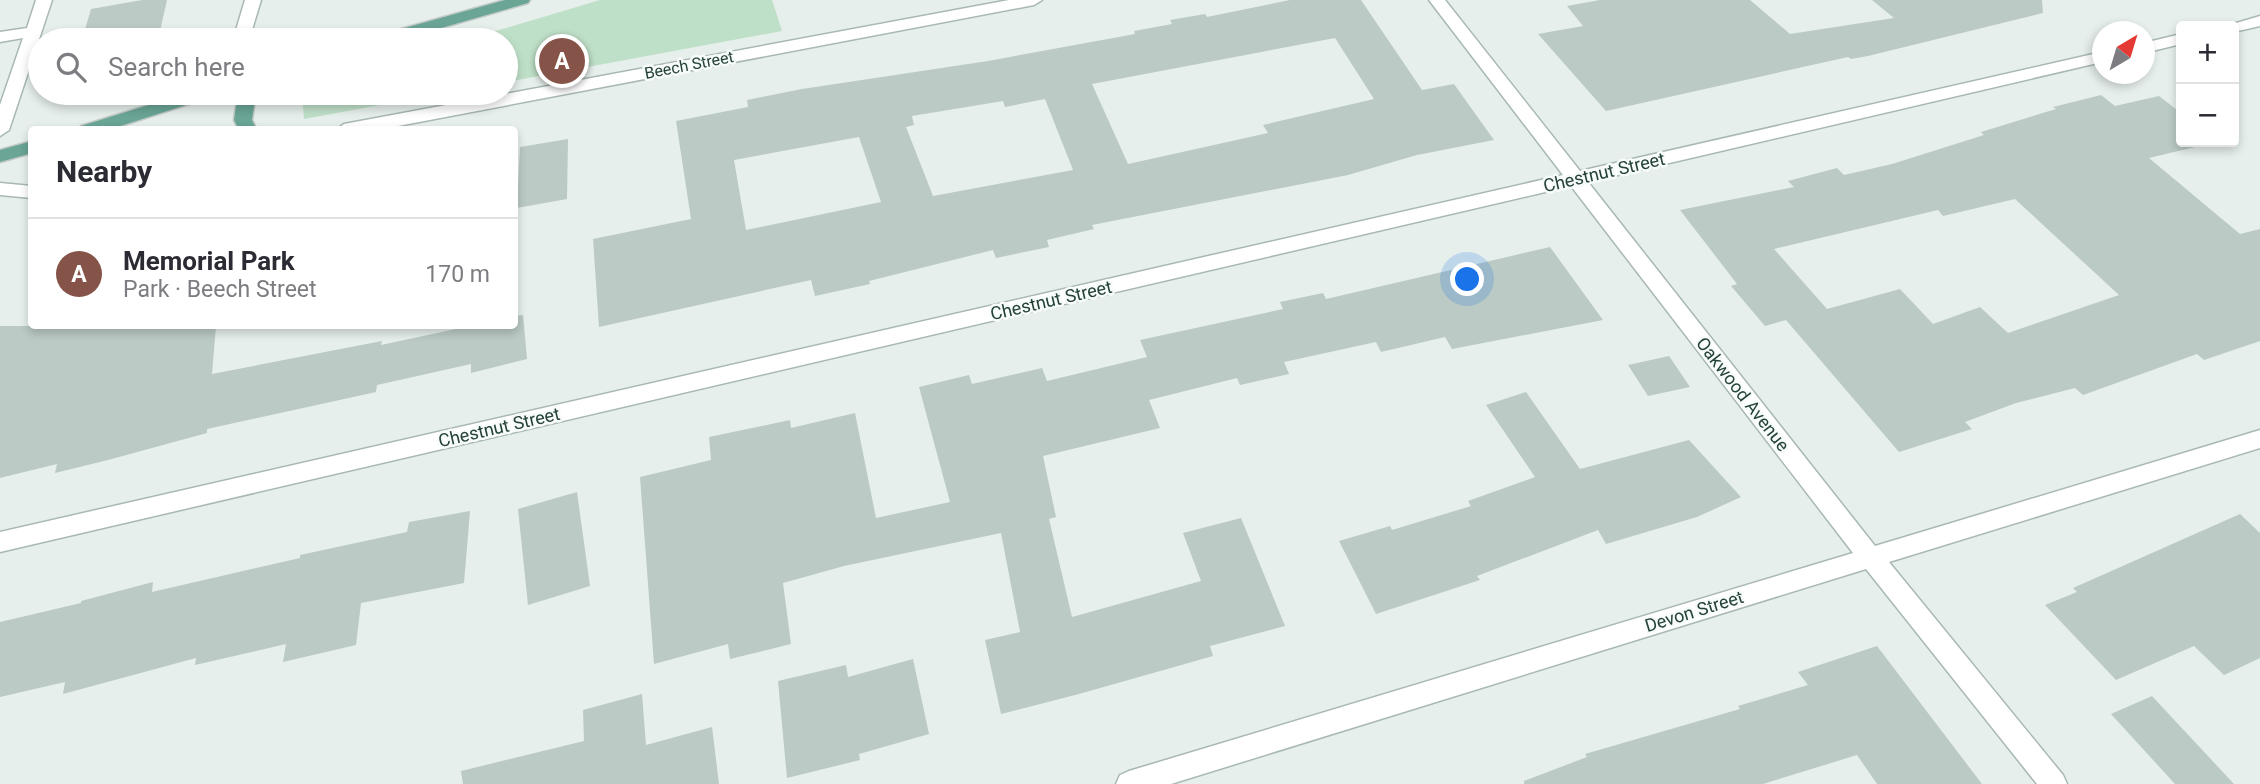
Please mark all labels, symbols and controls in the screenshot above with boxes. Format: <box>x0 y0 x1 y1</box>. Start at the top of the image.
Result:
north arrow <box>2092 21 2155 84</box>
map controls <box>2176 21 2239 147</box>
button: + <box>2176 21 2239 84</box>
search box <box>28 28 518 105</box>
pin: A <box>539 35 585 87</box>
street label: Beech Street <box>643 47 735 83</box>
icon: search <box>52 48 90 86</box>
text: Search here <box>108 52 245 82</box>
button: − <box>2176 84 2239 147</box>
street label: Chestnut Street <box>1541 148 1667 196</box>
text: Nearby <box>56 154 152 189</box>
text: Memorial Park <box>123 246 295 276</box>
text: A <box>71 261 87 288</box>
text: 170 m <box>425 261 490 288</box>
your location <box>1450 262 1484 296</box>
text: Park · Beech Street <box>123 276 317 303</box>
street label: Chestnut Street <box>988 276 1114 324</box>
street label: Oakwood Avenue <box>1692 333 1794 455</box>
street label: Chestnut Street <box>436 403 562 451</box>
street label: Devon Street <box>1642 586 1746 636</box>

